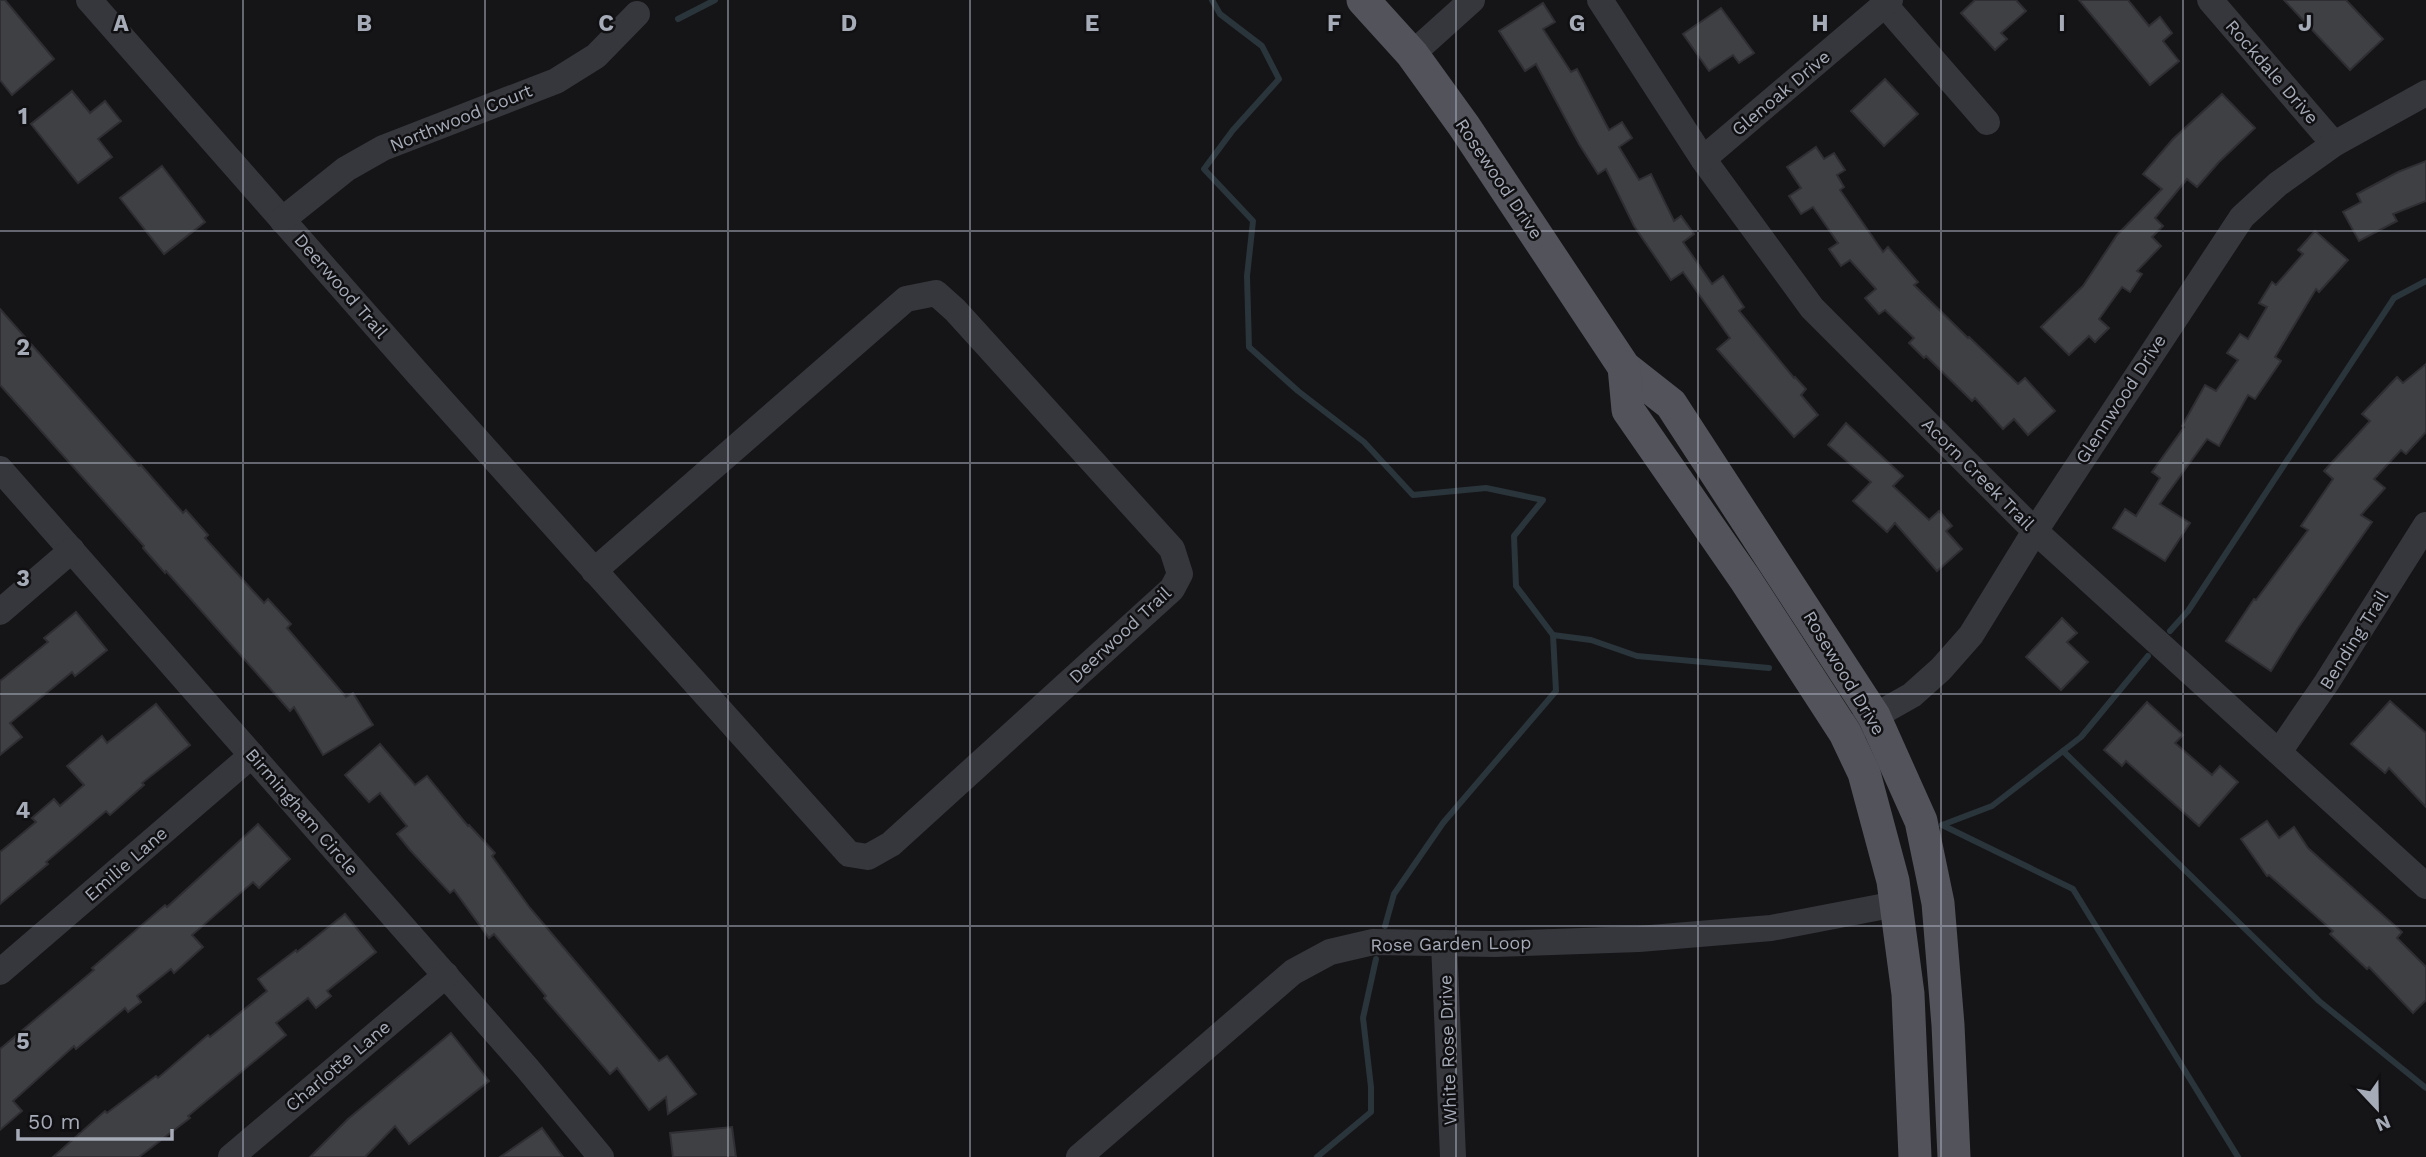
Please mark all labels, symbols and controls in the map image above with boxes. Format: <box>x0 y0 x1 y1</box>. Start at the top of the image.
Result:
text: A <box>113 10 129 37</box>
text: B <box>356 10 372 37</box>
text: C <box>598 10 614 37</box>
text: D <box>841 10 857 37</box>
text: E <box>1085 10 1099 37</box>
text: F <box>1327 10 1341 37</box>
text: G <box>1569 10 1585 37</box>
text: H <box>1811 10 1829 37</box>
text: I <box>2058 10 2066 37</box>
text: J <box>2298 10 2312 37</box>
street label: Rockdale Drive <box>2222 15 2323 128</box>
street label: Glenoak Drive <box>1727 45 1834 140</box>
street label: Northwood Court <box>387 79 535 156</box>
text: 1 <box>18 103 28 130</box>
street label: Rosewood Drive <box>1451 115 1547 243</box>
street label: Deerwood Trail <box>290 229 393 343</box>
street label: Glennwood Drive <box>2071 330 2170 467</box>
text: 2 <box>16 334 30 361</box>
street label: Acorn Creek Trail <box>1918 413 2039 534</box>
text: 3 <box>16 565 30 592</box>
street label: Deerwood Trail <box>1064 582 1175 687</box>
street label: Bending Trail <box>2315 586 2393 693</box>
street label: Rosewood Drive <box>1799 607 1890 738</box>
street label: Birmingham Circle <box>242 744 363 879</box>
text: 4 <box>16 797 31 824</box>
street label: Emilie Lane <box>80 822 171 905</box>
street label: Rose Garden Loop <box>1370 932 1532 955</box>
street label: White Rose Drive <box>1434 974 1461 1126</box>
street label: Charlotte Lane <box>281 1016 394 1115</box>
text: 5 <box>16 1028 30 1055</box>
north arrow <box>2342 1073 2412 1143</box>
scale bar <box>18 1098 172 1142</box>
text: 50 m <box>28 1109 80 1134</box>
text: N <box>2372 1110 2394 1137</box>

